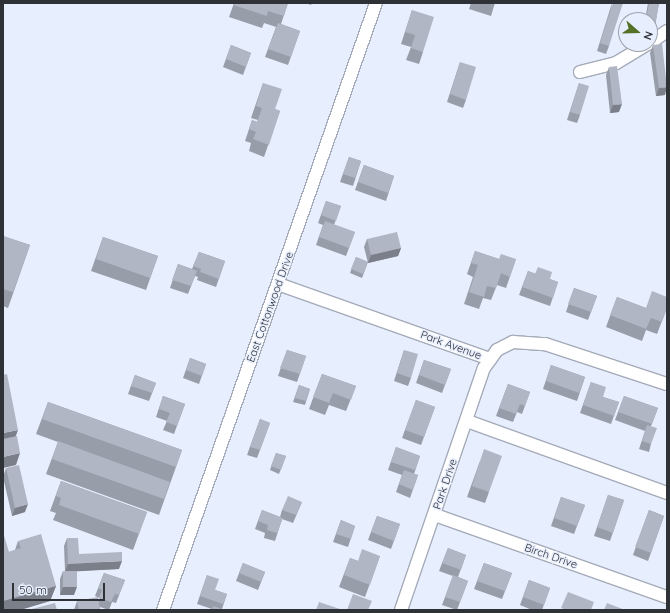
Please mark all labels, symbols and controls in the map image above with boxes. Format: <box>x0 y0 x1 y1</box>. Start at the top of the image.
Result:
north arrow <box>618 12 658 52</box>
text: N <box>640 30 656 42</box>
street label: East Cottonwood Drive <box>244 250 296 364</box>
street label: Park Avenue <box>419 328 483 362</box>
street label: Park Drive <box>430 457 460 511</box>
street label: Birch Drive <box>523 541 579 571</box>
scale bar <box>14 575 107 601</box>
text: 50 m <box>19 582 47 597</box>

